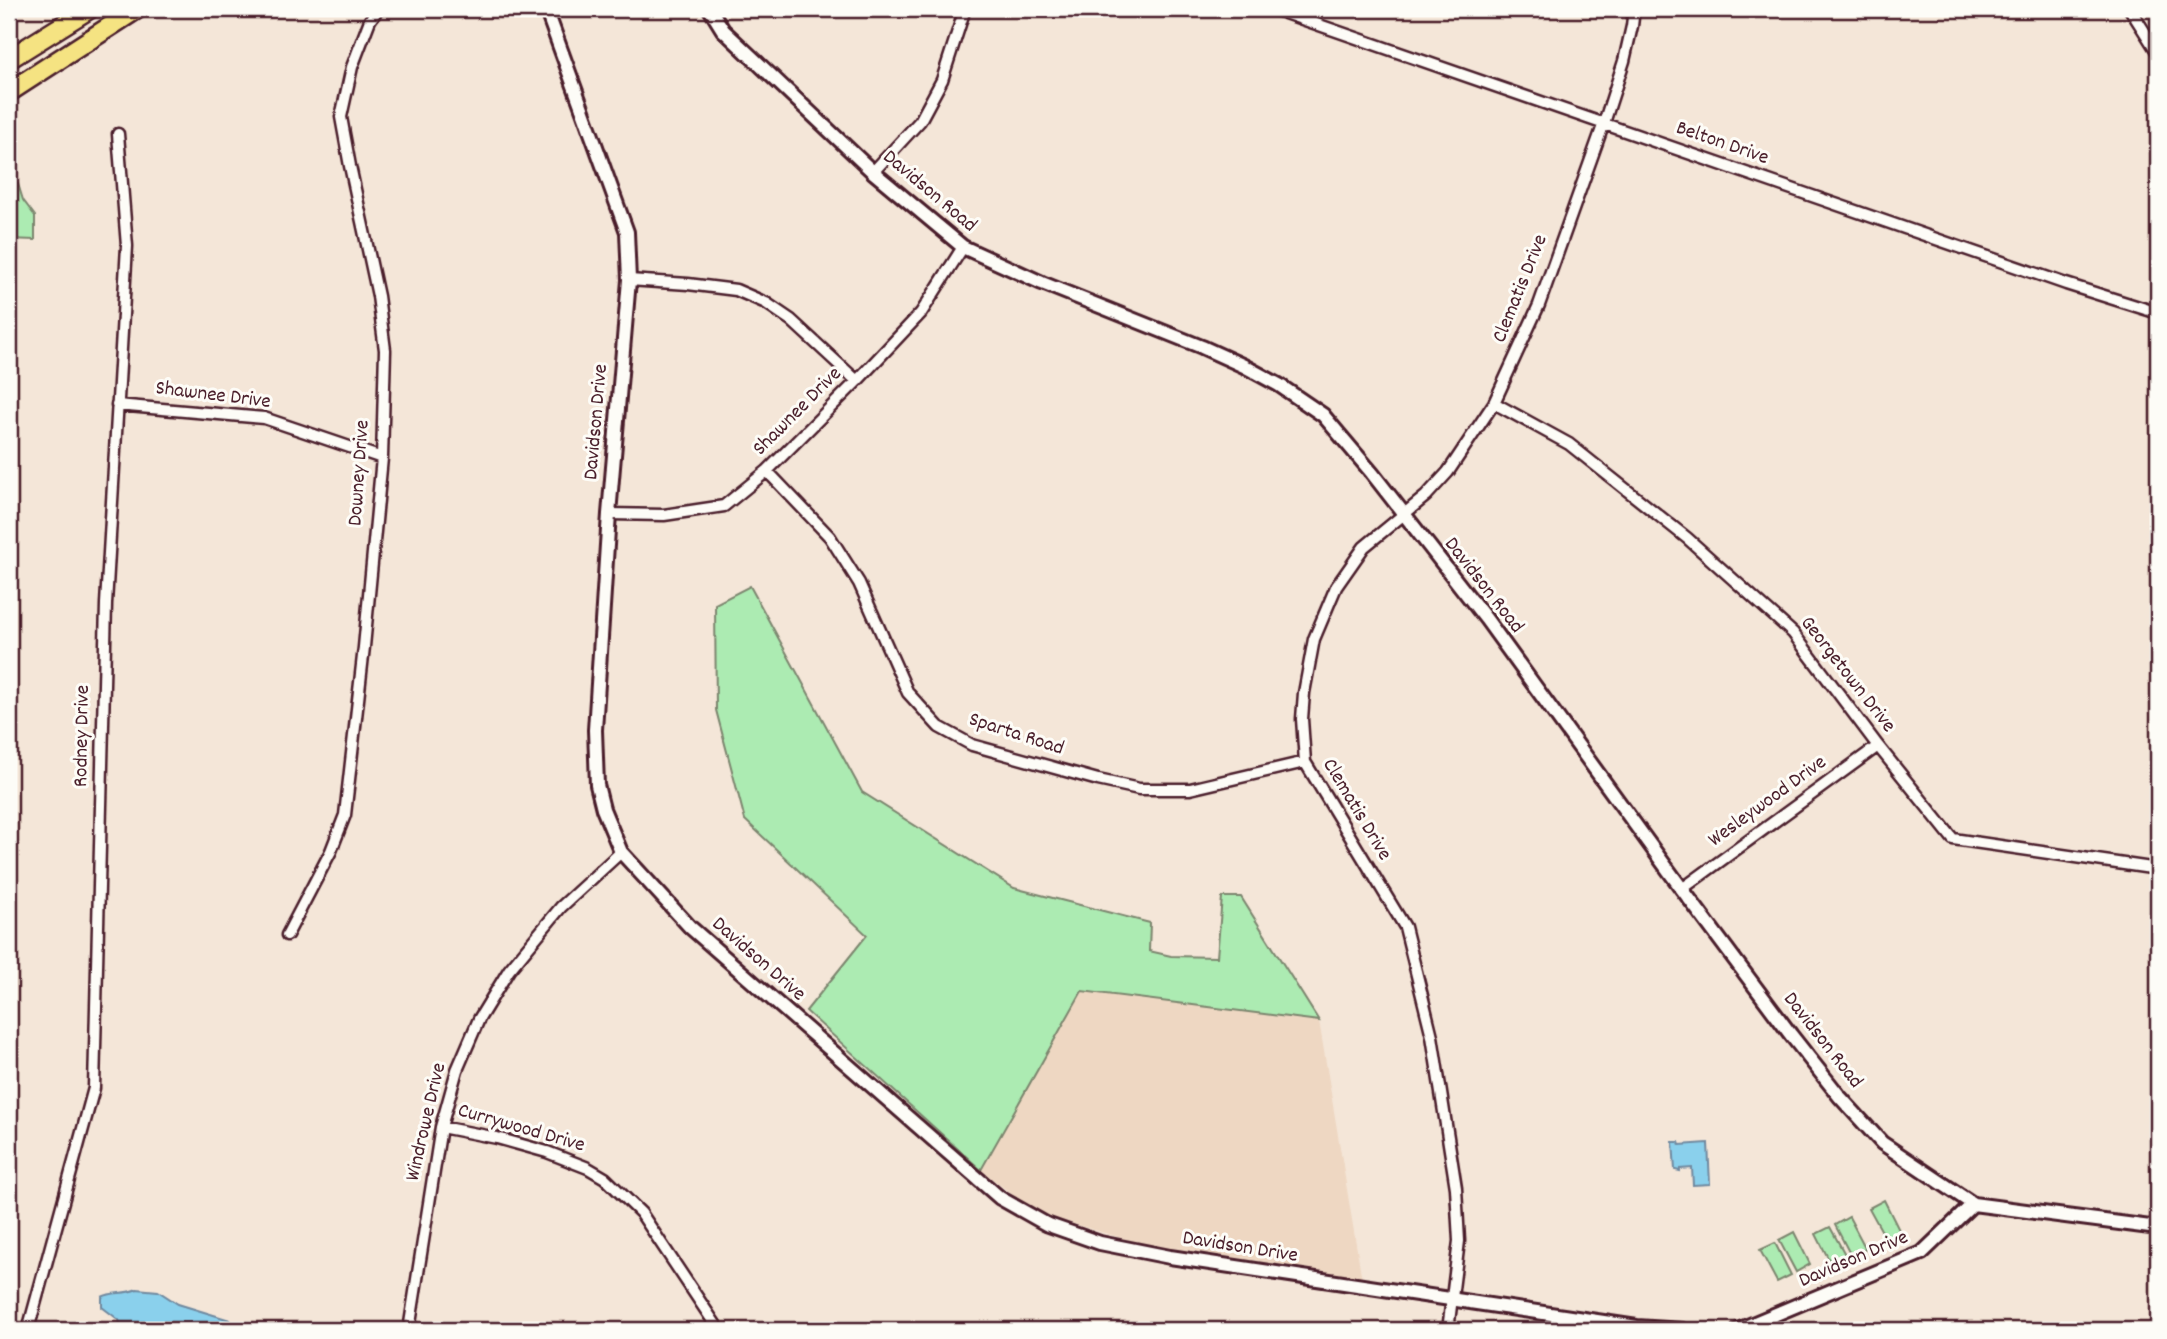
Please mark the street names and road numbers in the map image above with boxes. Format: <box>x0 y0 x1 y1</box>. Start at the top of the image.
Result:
street label: Belton Drive <box>1672 114 1772 174</box>
street label: Davidson Road <box>875 144 983 240</box>
street label: Clematis Drive <box>1486 230 1556 348</box>
street label: Shawnee Drive <box>746 360 850 464</box>
street label: Davidson Drive <box>577 363 617 481</box>
street label: Shawnee Drive <box>154 374 272 418</box>
street label: Downey Drive <box>341 419 379 527</box>
street label: Davidson Road <box>1436 531 1530 641</box>
street label: Georgetown Drive <box>1792 610 1902 740</box>
street label: Rodney Drive <box>67 685 99 787</box>
street label: Sparta Road <box>965 706 1067 764</box>
street label: Wesleywood Drive <box>1702 749 1834 855</box>
street label: Clematis Drive <box>1314 753 1398 867</box>
street label: Davidson Drive <box>704 911 812 1009</box>
street label: Davidson Road <box>1775 986 1869 1096</box>
street label: Windrowe Drive <box>399 1060 455 1184</box>
street label: Currywood Drive <box>454 1097 588 1161</box>
street label: Davidson Drive <box>1795 1223 1913 1297</box>
street label: Davidson Drive <box>1180 1224 1300 1272</box>

